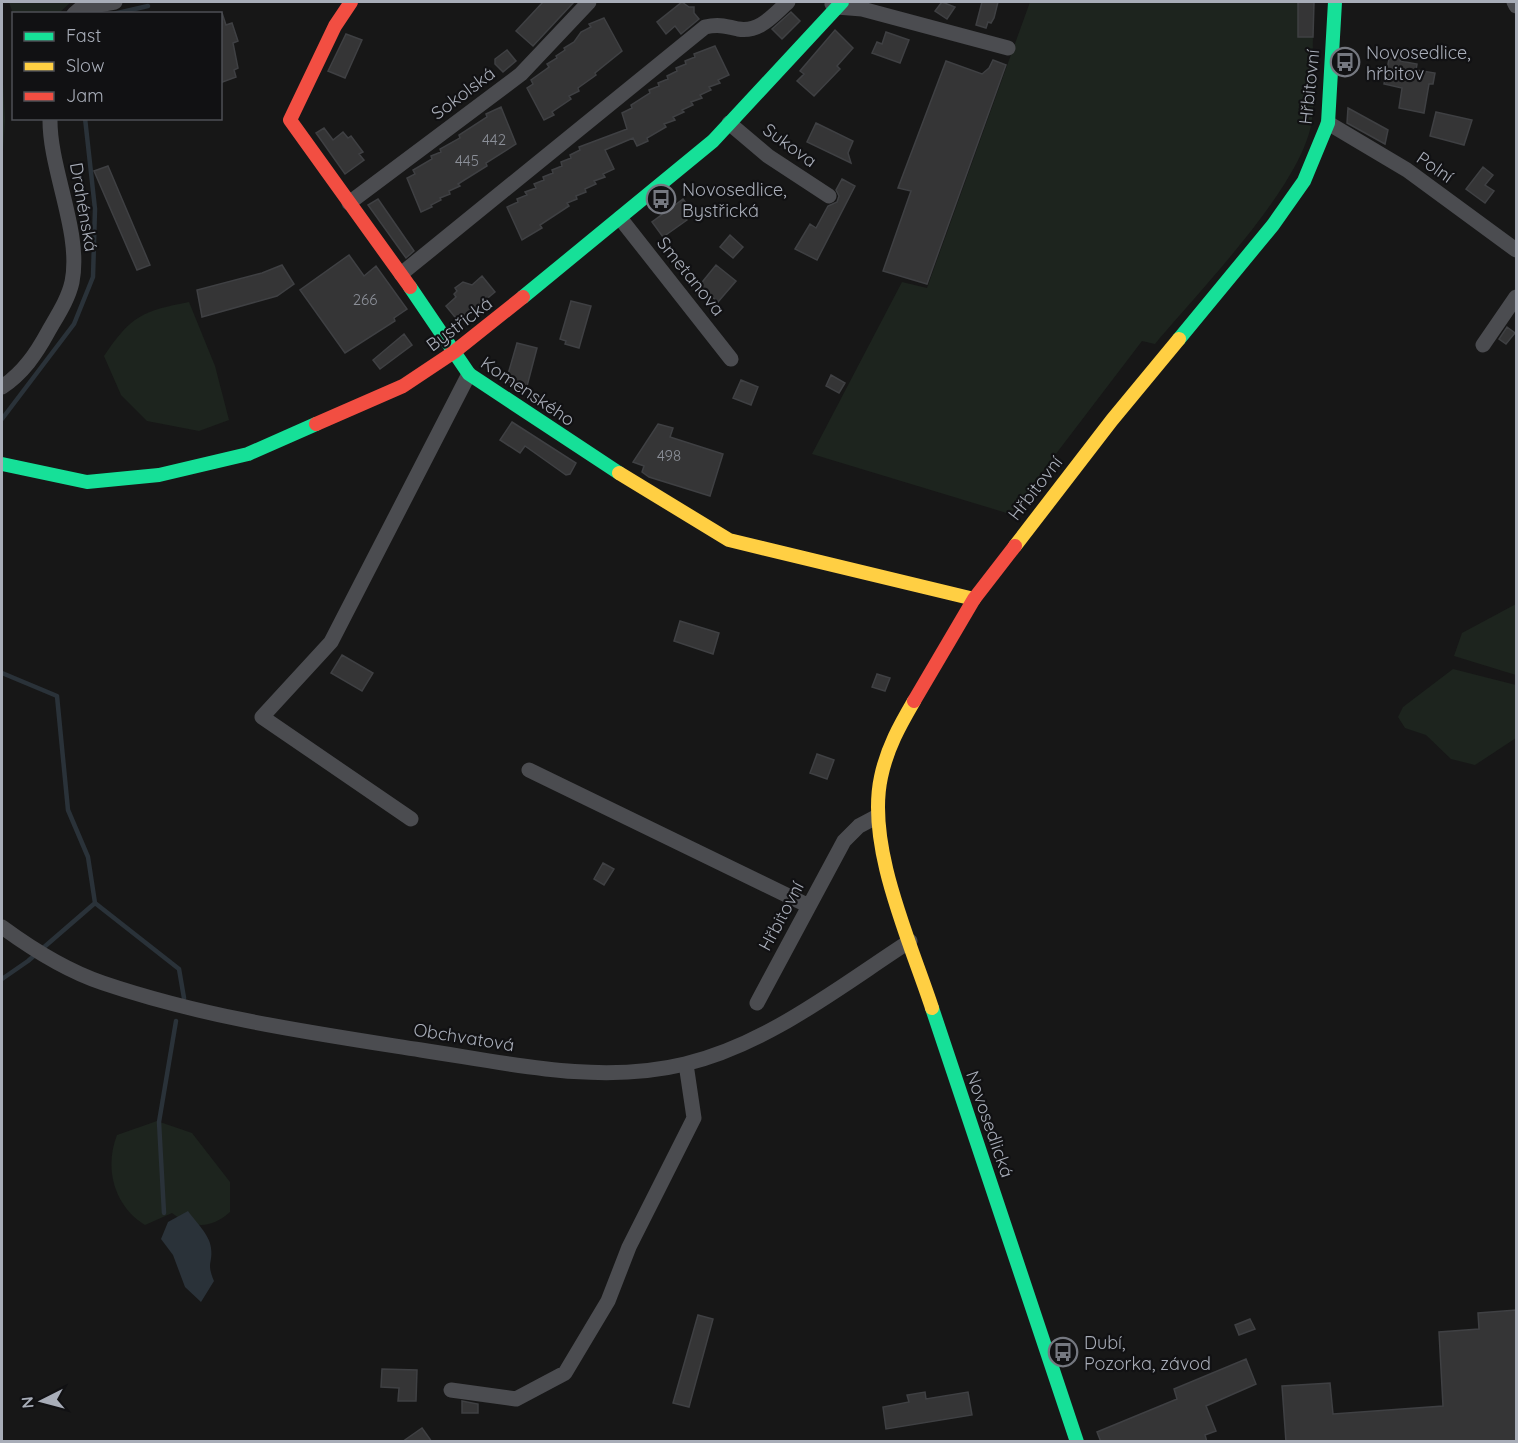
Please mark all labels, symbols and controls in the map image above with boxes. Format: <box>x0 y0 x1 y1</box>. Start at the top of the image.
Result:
legend <box>12 12 222 120</box>
text: Fast <box>66 24 101 47</box>
place label: Novosedlice, hřbitov <box>1366 41 1471 85</box>
bus stop icon: Novosedlice, hřbitov <box>1329 46 1361 78</box>
street label: Hřbitovní <box>1294 48 1324 126</box>
text: Slow <box>66 54 104 77</box>
street label: Sokolská <box>426 62 500 124</box>
text: Jam <box>66 84 104 107</box>
street label: Sukova <box>759 118 821 172</box>
house number: 442 <box>482 130 506 149</box>
street label: Polní <box>1412 146 1458 188</box>
house number: 445 <box>455 151 479 170</box>
street label: Drahénská <box>65 161 103 253</box>
place label: Novosedlice, Bystřická <box>682 178 787 222</box>
bus stop icon: Novosedlice, Bystřická <box>645 183 677 215</box>
street label: Smetanova <box>652 232 730 320</box>
house number: 266 <box>353 290 377 309</box>
street label: Bystřická <box>421 292 497 356</box>
street label: Komenského <box>477 351 579 431</box>
house number: 498 <box>657 446 681 465</box>
street label: Hřbitovní <box>1003 451 1067 525</box>
street label: Hřbitovní <box>753 877 809 955</box>
street label: Obchvatová <box>412 1018 516 1056</box>
street label: Novosedlická <box>961 1068 1019 1180</box>
place label: Dubí, Pozorka, závod <box>1084 1331 1211 1375</box>
bus stop icon: Dubí, Pozorka, závod <box>1047 1336 1079 1368</box>
north arrow <box>12 1371 72 1431</box>
text: N <box>17 1396 38 1409</box>

